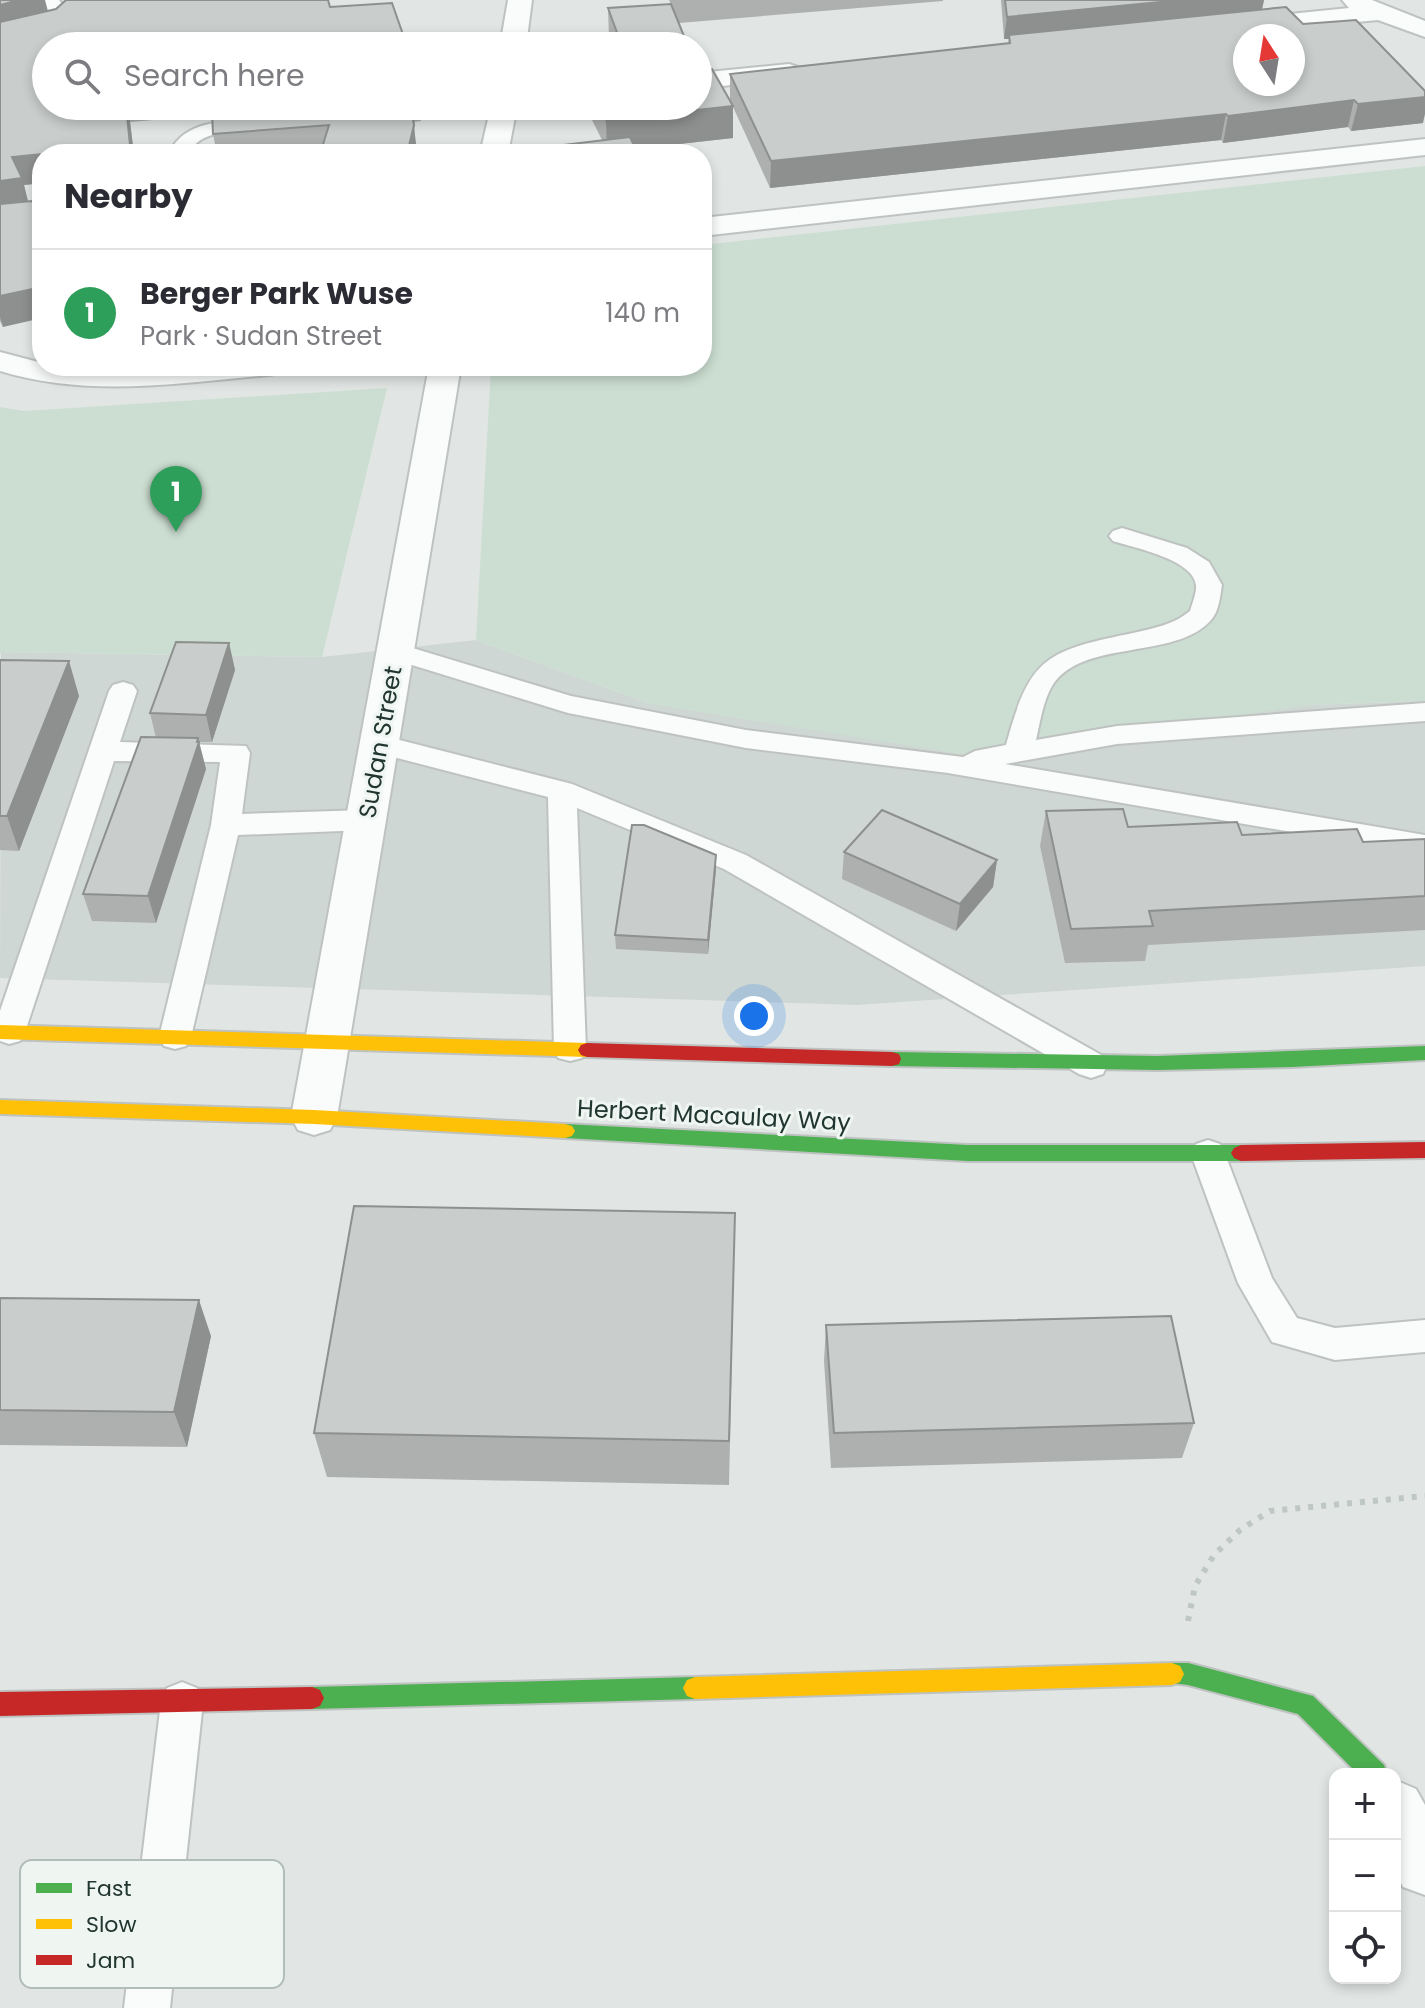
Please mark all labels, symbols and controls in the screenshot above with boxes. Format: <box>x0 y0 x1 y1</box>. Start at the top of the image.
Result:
north arrow <box>1233 24 1305 96</box>
search box <box>32 32 712 120</box>
icon: search <box>60 54 104 98</box>
text: Search here <box>124 54 305 97</box>
text: Nearby <box>64 172 193 220</box>
text: Berger Park Wuse <box>140 272 413 315</box>
text: 1 <box>85 295 95 331</box>
text: 140 m <box>605 295 680 331</box>
text: Park · Sudan Street <box>140 318 382 354</box>
pin: 1 <box>150 466 202 532</box>
street label: Sudan Street <box>350 663 410 821</box>
your location <box>734 996 774 1036</box>
street label: Herbert Macaulay Way <box>576 1091 852 1139</box>
map controls <box>1329 1768 1401 1984</box>
button: + <box>1329 1768 1401 1840</box>
button: − <box>1329 1840 1401 1912</box>
legend <box>20 1860 284 1988</box>
text: Fast <box>86 1873 131 1904</box>
text: Slow <box>86 1909 136 1940</box>
button: locate <box>1329 1912 1401 1984</box>
text: Jam <box>86 1945 135 1976</box>

